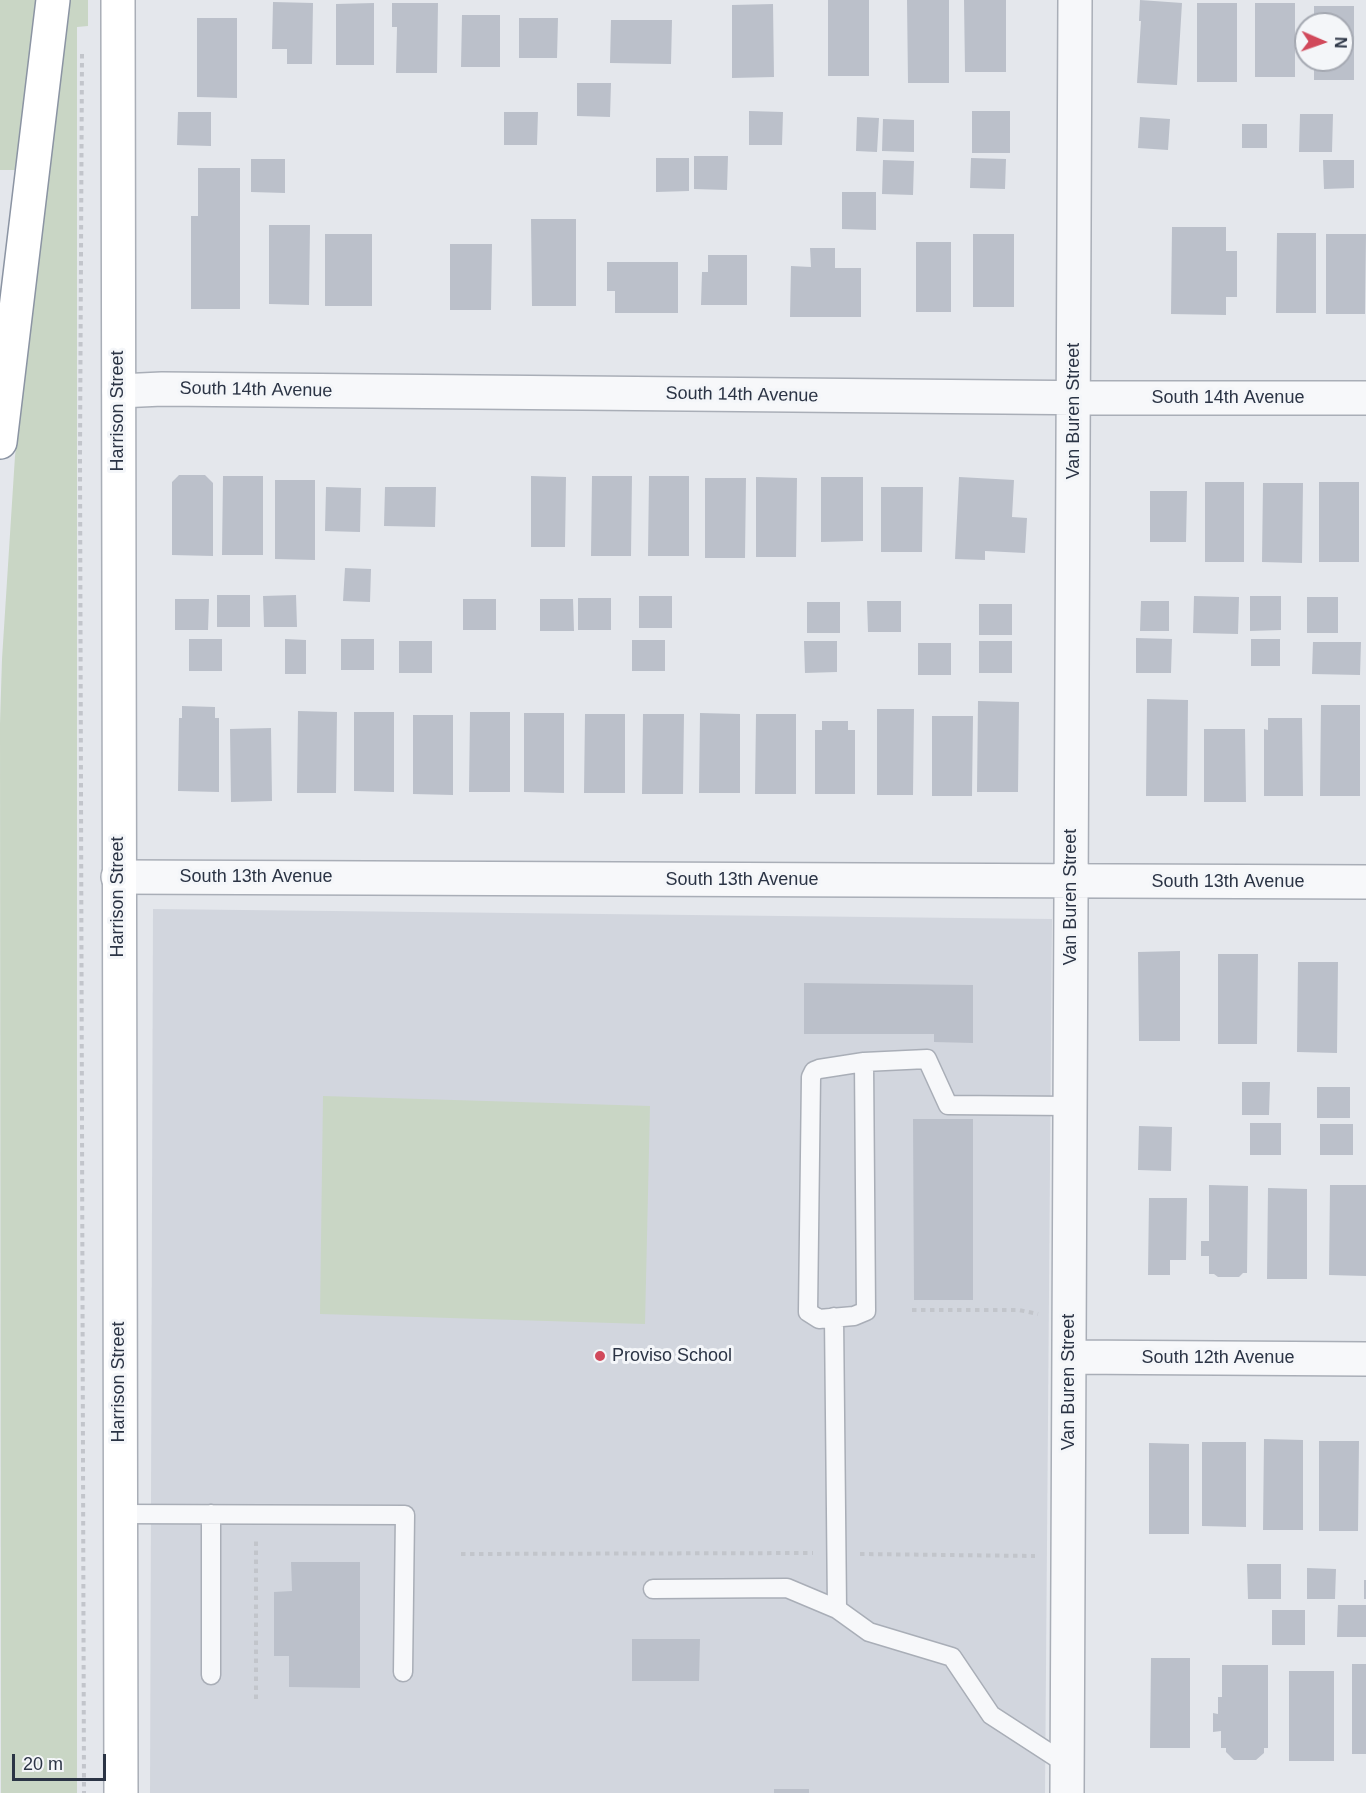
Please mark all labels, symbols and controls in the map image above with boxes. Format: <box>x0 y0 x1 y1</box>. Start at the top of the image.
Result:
north arrow <box>1294 12 1354 72</box>
text: N <box>1332 37 1349 49</box>
street label: Van Buren Street <box>1063 343 1085 479</box>
street label: Harrison Street <box>107 350 129 472</box>
street label: South 14th Avenue <box>179 378 333 402</box>
street label: South 14th Avenue <box>665 383 819 407</box>
street label: South 14th Avenue <box>1152 387 1304 409</box>
street label: Van Buren Street <box>1060 829 1082 965</box>
street label: Harrison Street <box>107 836 129 958</box>
street label: South 13th Avenue <box>180 866 332 888</box>
street label: South 13th Avenue <box>666 869 818 891</box>
street label: South 13th Avenue <box>1152 871 1304 893</box>
street label: Van Buren Street <box>1058 1314 1080 1450</box>
street label: Harrison Street <box>108 1321 130 1443</box>
place label: Proviso School <box>612 1345 732 1367</box>
street label: South 12th Avenue <box>1142 1347 1294 1369</box>
marker: Proviso School <box>593 1349 607 1363</box>
scale bar <box>15 1742 110 1780</box>
text: 20 m <box>23 1754 63 1774</box>

